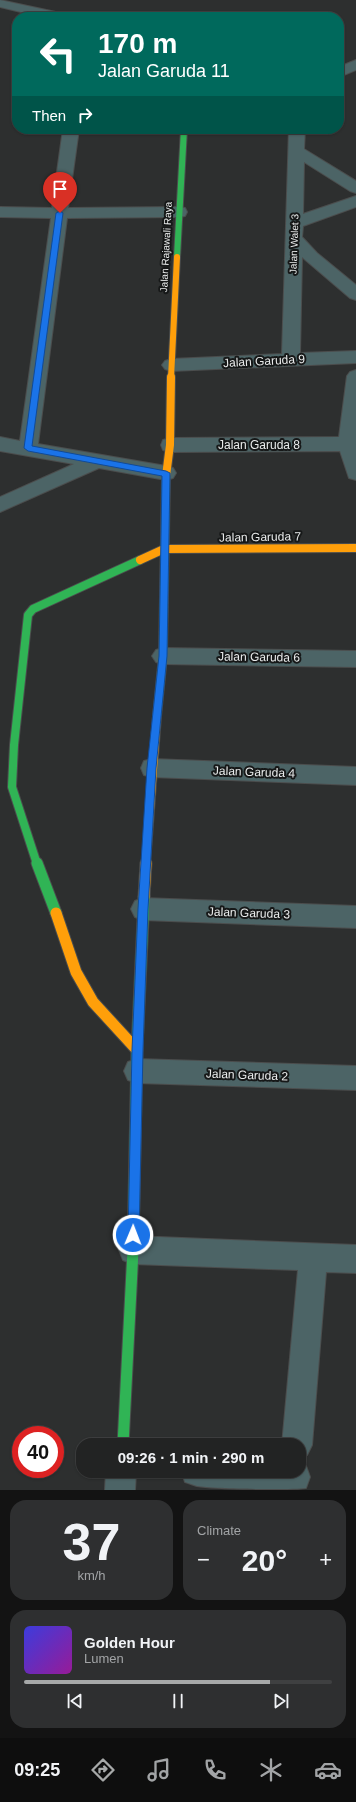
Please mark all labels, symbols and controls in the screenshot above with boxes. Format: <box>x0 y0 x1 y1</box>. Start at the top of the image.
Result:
icon: left <box>32 28 84 80</box>
text: 170 m <box>98 28 177 59</box>
text: Jalan Garuda 11 <box>98 61 230 81</box>
icon: right <box>74 104 96 126</box>
text: Then <box>32 107 66 124</box>
pin <box>43 172 77 213</box>
icon: arrive <box>49 178 71 200</box>
street label: Jalan Rajawali Raya <box>158 201 174 293</box>
street label: Jalan Walet 3 <box>287 213 301 274</box>
street label: Jalan Garuda 9 <box>223 352 306 370</box>
street label: Jalan Garuda 8 <box>218 438 300 452</box>
street label: Jalan Garuda 7 <box>219 529 301 545</box>
street label: Jalan Garuda 6 <box>218 649 300 665</box>
street label: Jalan Garuda 4 <box>213 764 296 780</box>
street label: Jalan Garuda 3 <box>208 905 291 921</box>
street label: Jalan Garuda 2 <box>206 1067 289 1083</box>
position arrow <box>112 1214 154 1256</box>
speed limit sign: 40 <box>12 1426 64 1478</box>
text: 09:26 · 1 min · 290 m <box>118 1449 264 1466</box>
text: 37 <box>63 1513 120 1571</box>
text: Climate <box>197 1523 241 1538</box>
text: 20° <box>242 1544 287 1577</box>
text: − <box>197 1547 210 1572</box>
text: + <box>319 1547 332 1572</box>
text: km/h <box>77 1568 106 1583</box>
text: Golden Hour <box>84 1634 175 1651</box>
text: Lumen <box>84 1651 124 1666</box>
icon: previous <box>64 1690 86 1712</box>
icon: pause <box>167 1690 189 1712</box>
icon: next <box>270 1690 292 1712</box>
icon: directions <box>89 1756 117 1784</box>
icon: music <box>145 1756 173 1784</box>
icon: phone <box>201 1756 229 1784</box>
icon: climate <box>257 1756 285 1784</box>
icon: car <box>314 1756 342 1784</box>
text: 09:25 <box>14 1760 60 1780</box>

